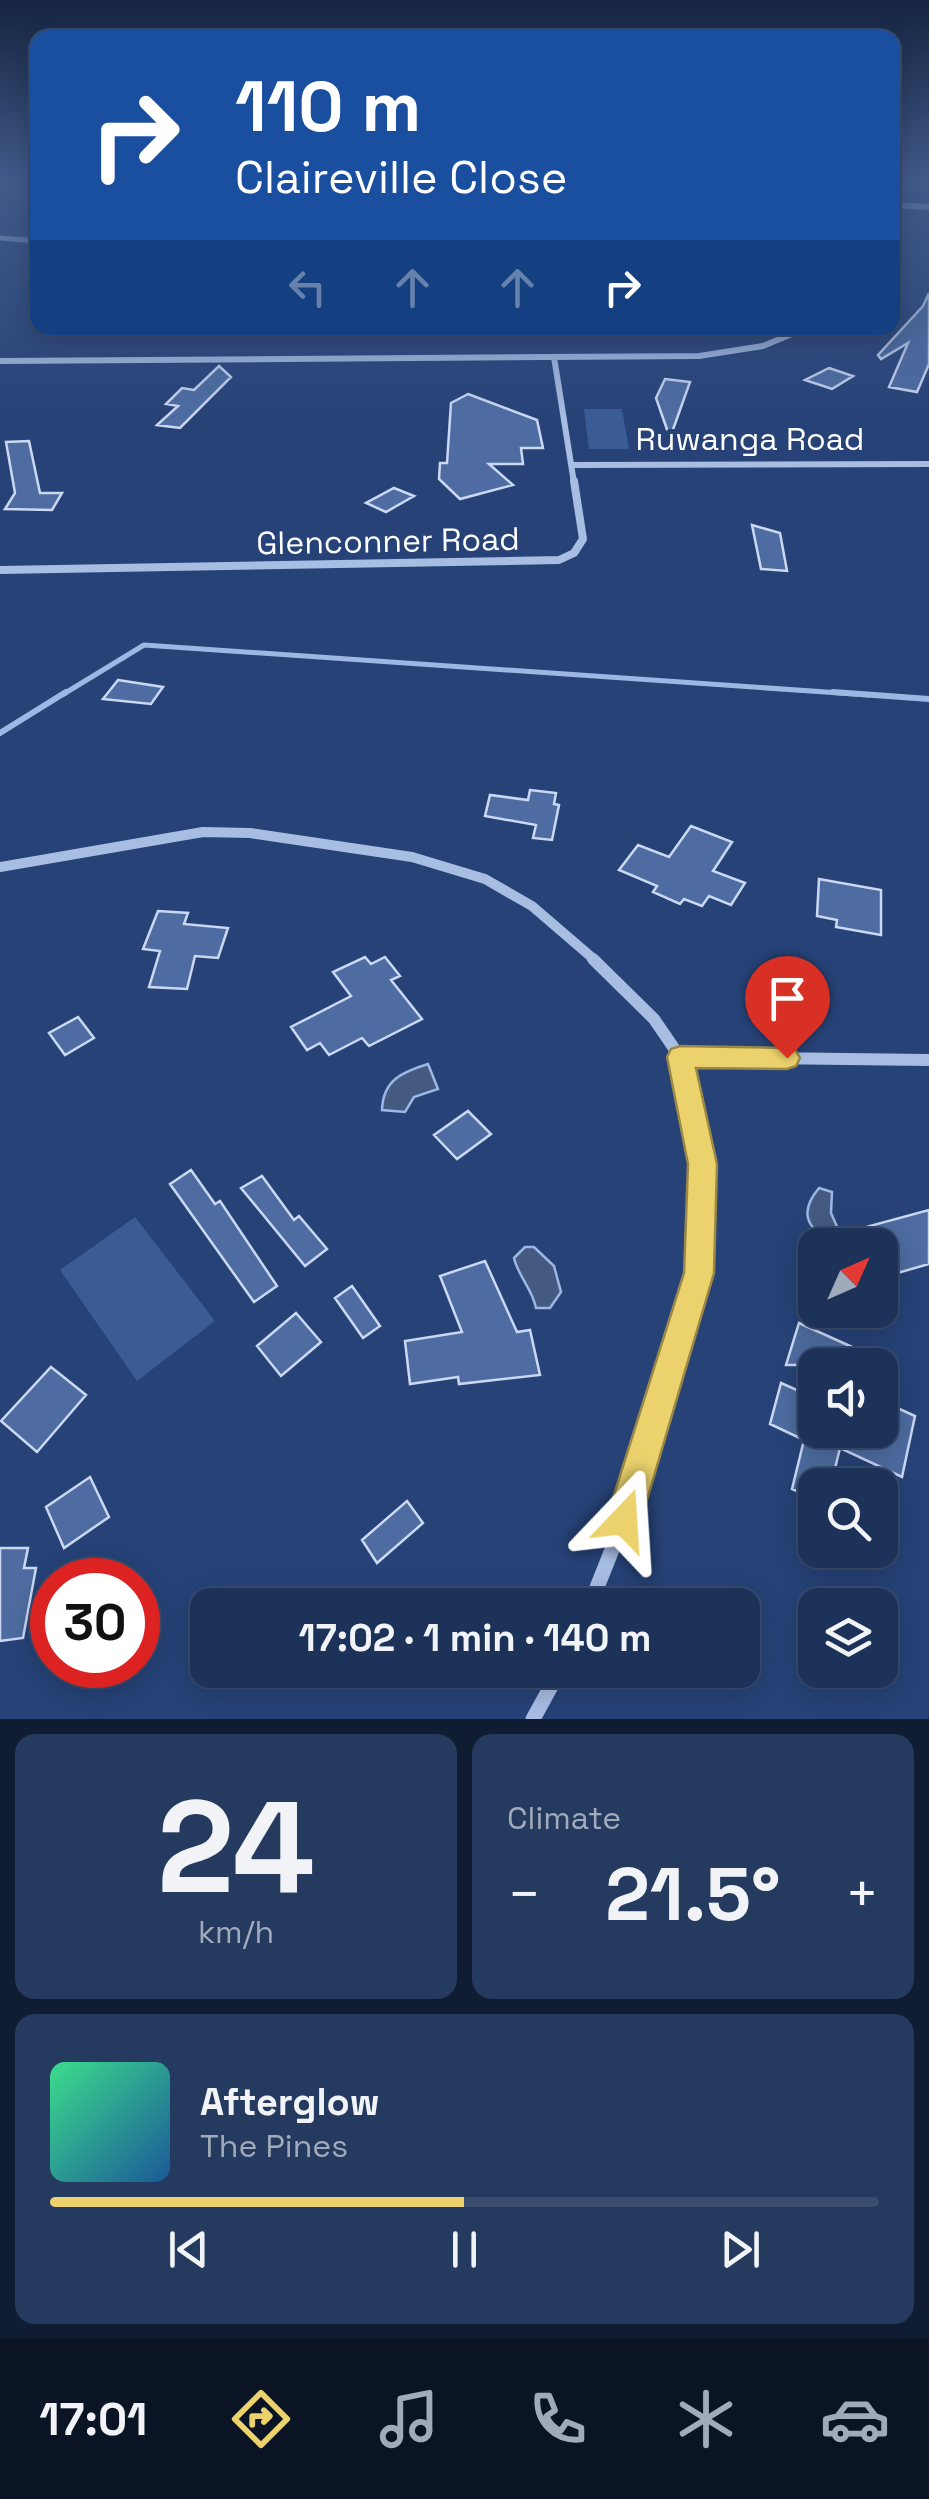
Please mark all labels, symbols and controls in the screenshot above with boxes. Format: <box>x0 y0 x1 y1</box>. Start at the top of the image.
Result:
text: 110 m <box>235 62 421 151</box>
icon: right <box>70 70 200 200</box>
text: Claireville Close <box>235 149 567 206</box>
icon: left <box>280 260 335 315</box>
icon: ahead <box>385 260 440 315</box>
icon: ahead <box>490 260 545 315</box>
icon: right <box>595 260 650 315</box>
street label: Ruwanga Road <box>636 419 864 459</box>
street label: Glenconner Road <box>256 519 520 563</box>
pin <box>745 956 830 1059</box>
icon: arrive <box>760 971 815 1026</box>
north arrow <box>798 1228 898 1328</box>
map controls <box>798 1228 898 1688</box>
button: sound <box>798 1348 898 1448</box>
position arrow <box>572 1468 676 1572</box>
button: search <box>798 1468 898 1568</box>
speed limit sign: 30 <box>30 1558 160 1688</box>
button: layers <box>798 1588 898 1688</box>
text: 17:02 · 1 min · 140 m <box>299 1614 651 1662</box>
text: 24 <box>157 1764 315 1930</box>
text: Climate <box>507 1798 621 1838</box>
text: 21.5° <box>605 1846 781 1942</box>
text: − <box>507 1859 541 1929</box>
text: + <box>845 1859 879 1929</box>
text: km/h <box>198 1912 274 1952</box>
text: Afterglow <box>200 2078 380 2126</box>
text: The Pines <box>200 2126 348 2166</box>
icon: previous <box>161 2222 216 2277</box>
icon: pause <box>437 2222 492 2277</box>
icon: next <box>713 2222 768 2277</box>
icon: directions <box>226 2384 296 2454</box>
icon: music <box>374 2384 444 2454</box>
icon: phone <box>523 2384 593 2454</box>
icon: climate <box>671 2384 741 2454</box>
icon: car <box>820 2384 890 2454</box>
text: 17:01 <box>39 2391 147 2448</box>

